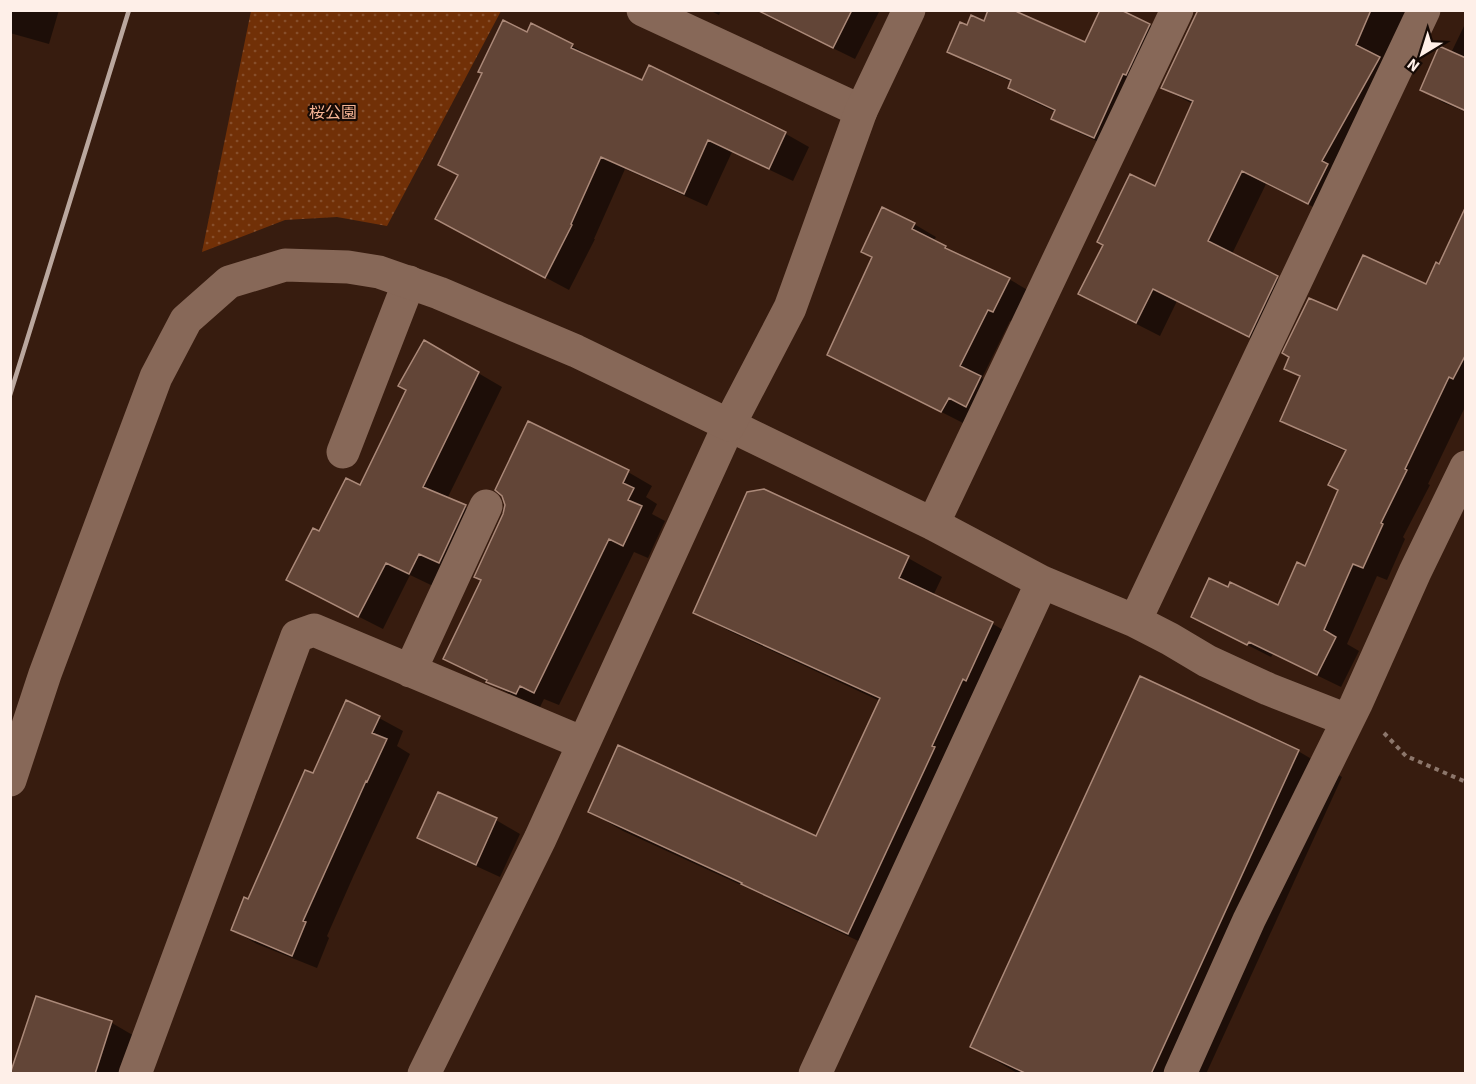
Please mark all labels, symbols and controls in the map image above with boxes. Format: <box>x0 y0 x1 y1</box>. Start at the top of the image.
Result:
north arrow <box>1392 24 1452 84</box>
text: N <box>1402 53 1424 77</box>
park label: 桜公園 <box>309 102 357 124</box>

